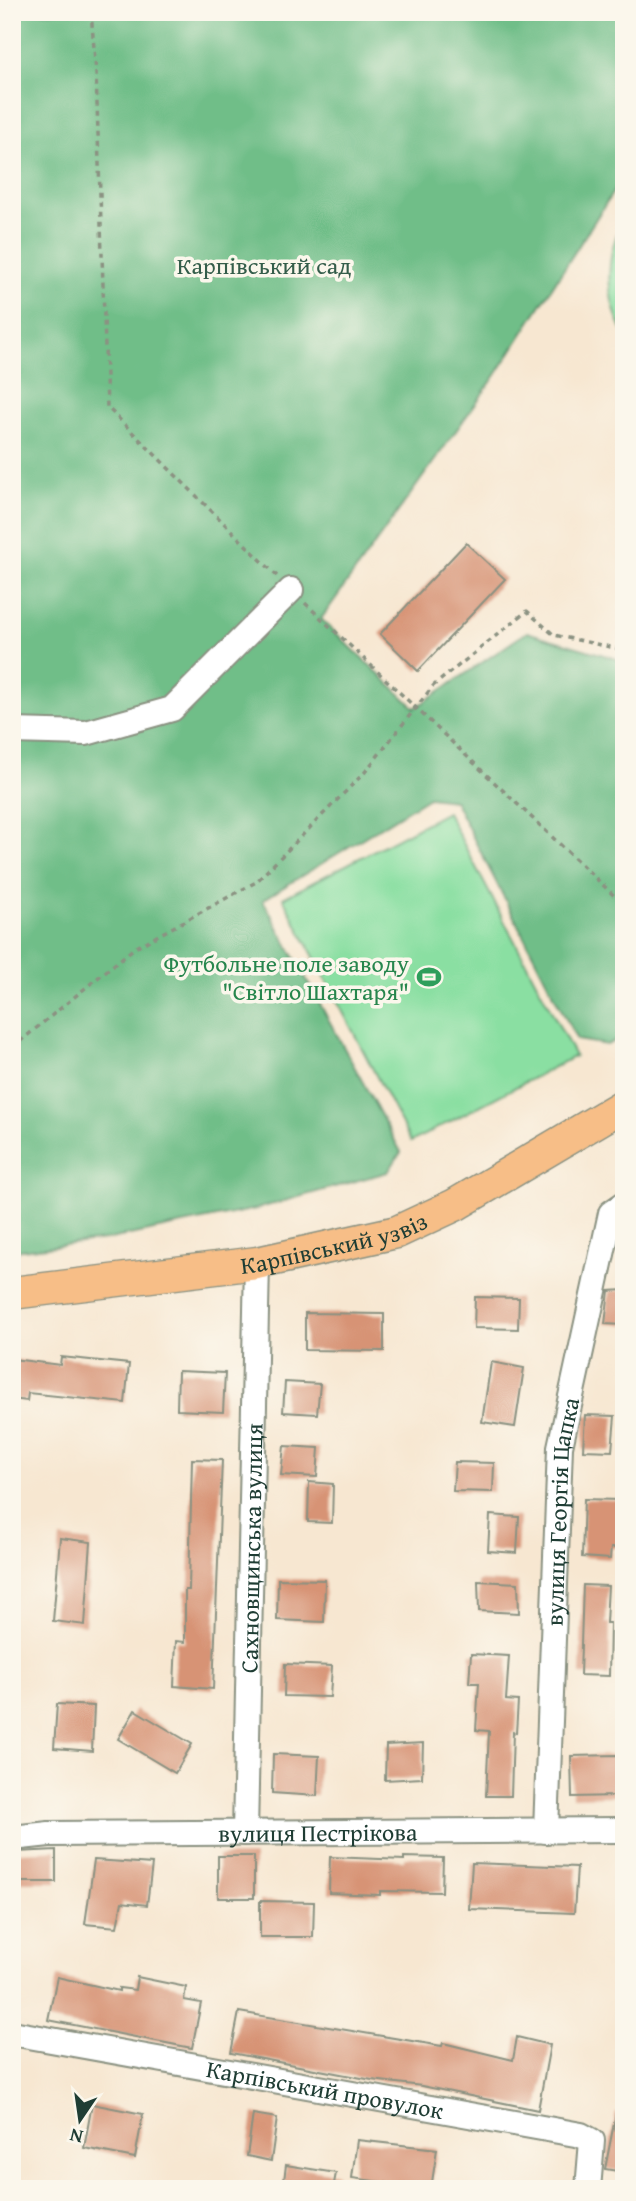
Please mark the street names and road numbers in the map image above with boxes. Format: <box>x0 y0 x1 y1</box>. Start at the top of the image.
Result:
street label: Карпівський узвіз <box>239 1203 433 1282</box>
street label: вулиця Георгія Цапка <box>536 1393 588 1627</box>
street label: Сахновщинська вулиця <box>231 1423 271 1673</box>
street label: вулиця Пестрікова <box>218 1814 418 1850</box>
street label: Карпівський провулок <box>204 2051 447 2128</box>

